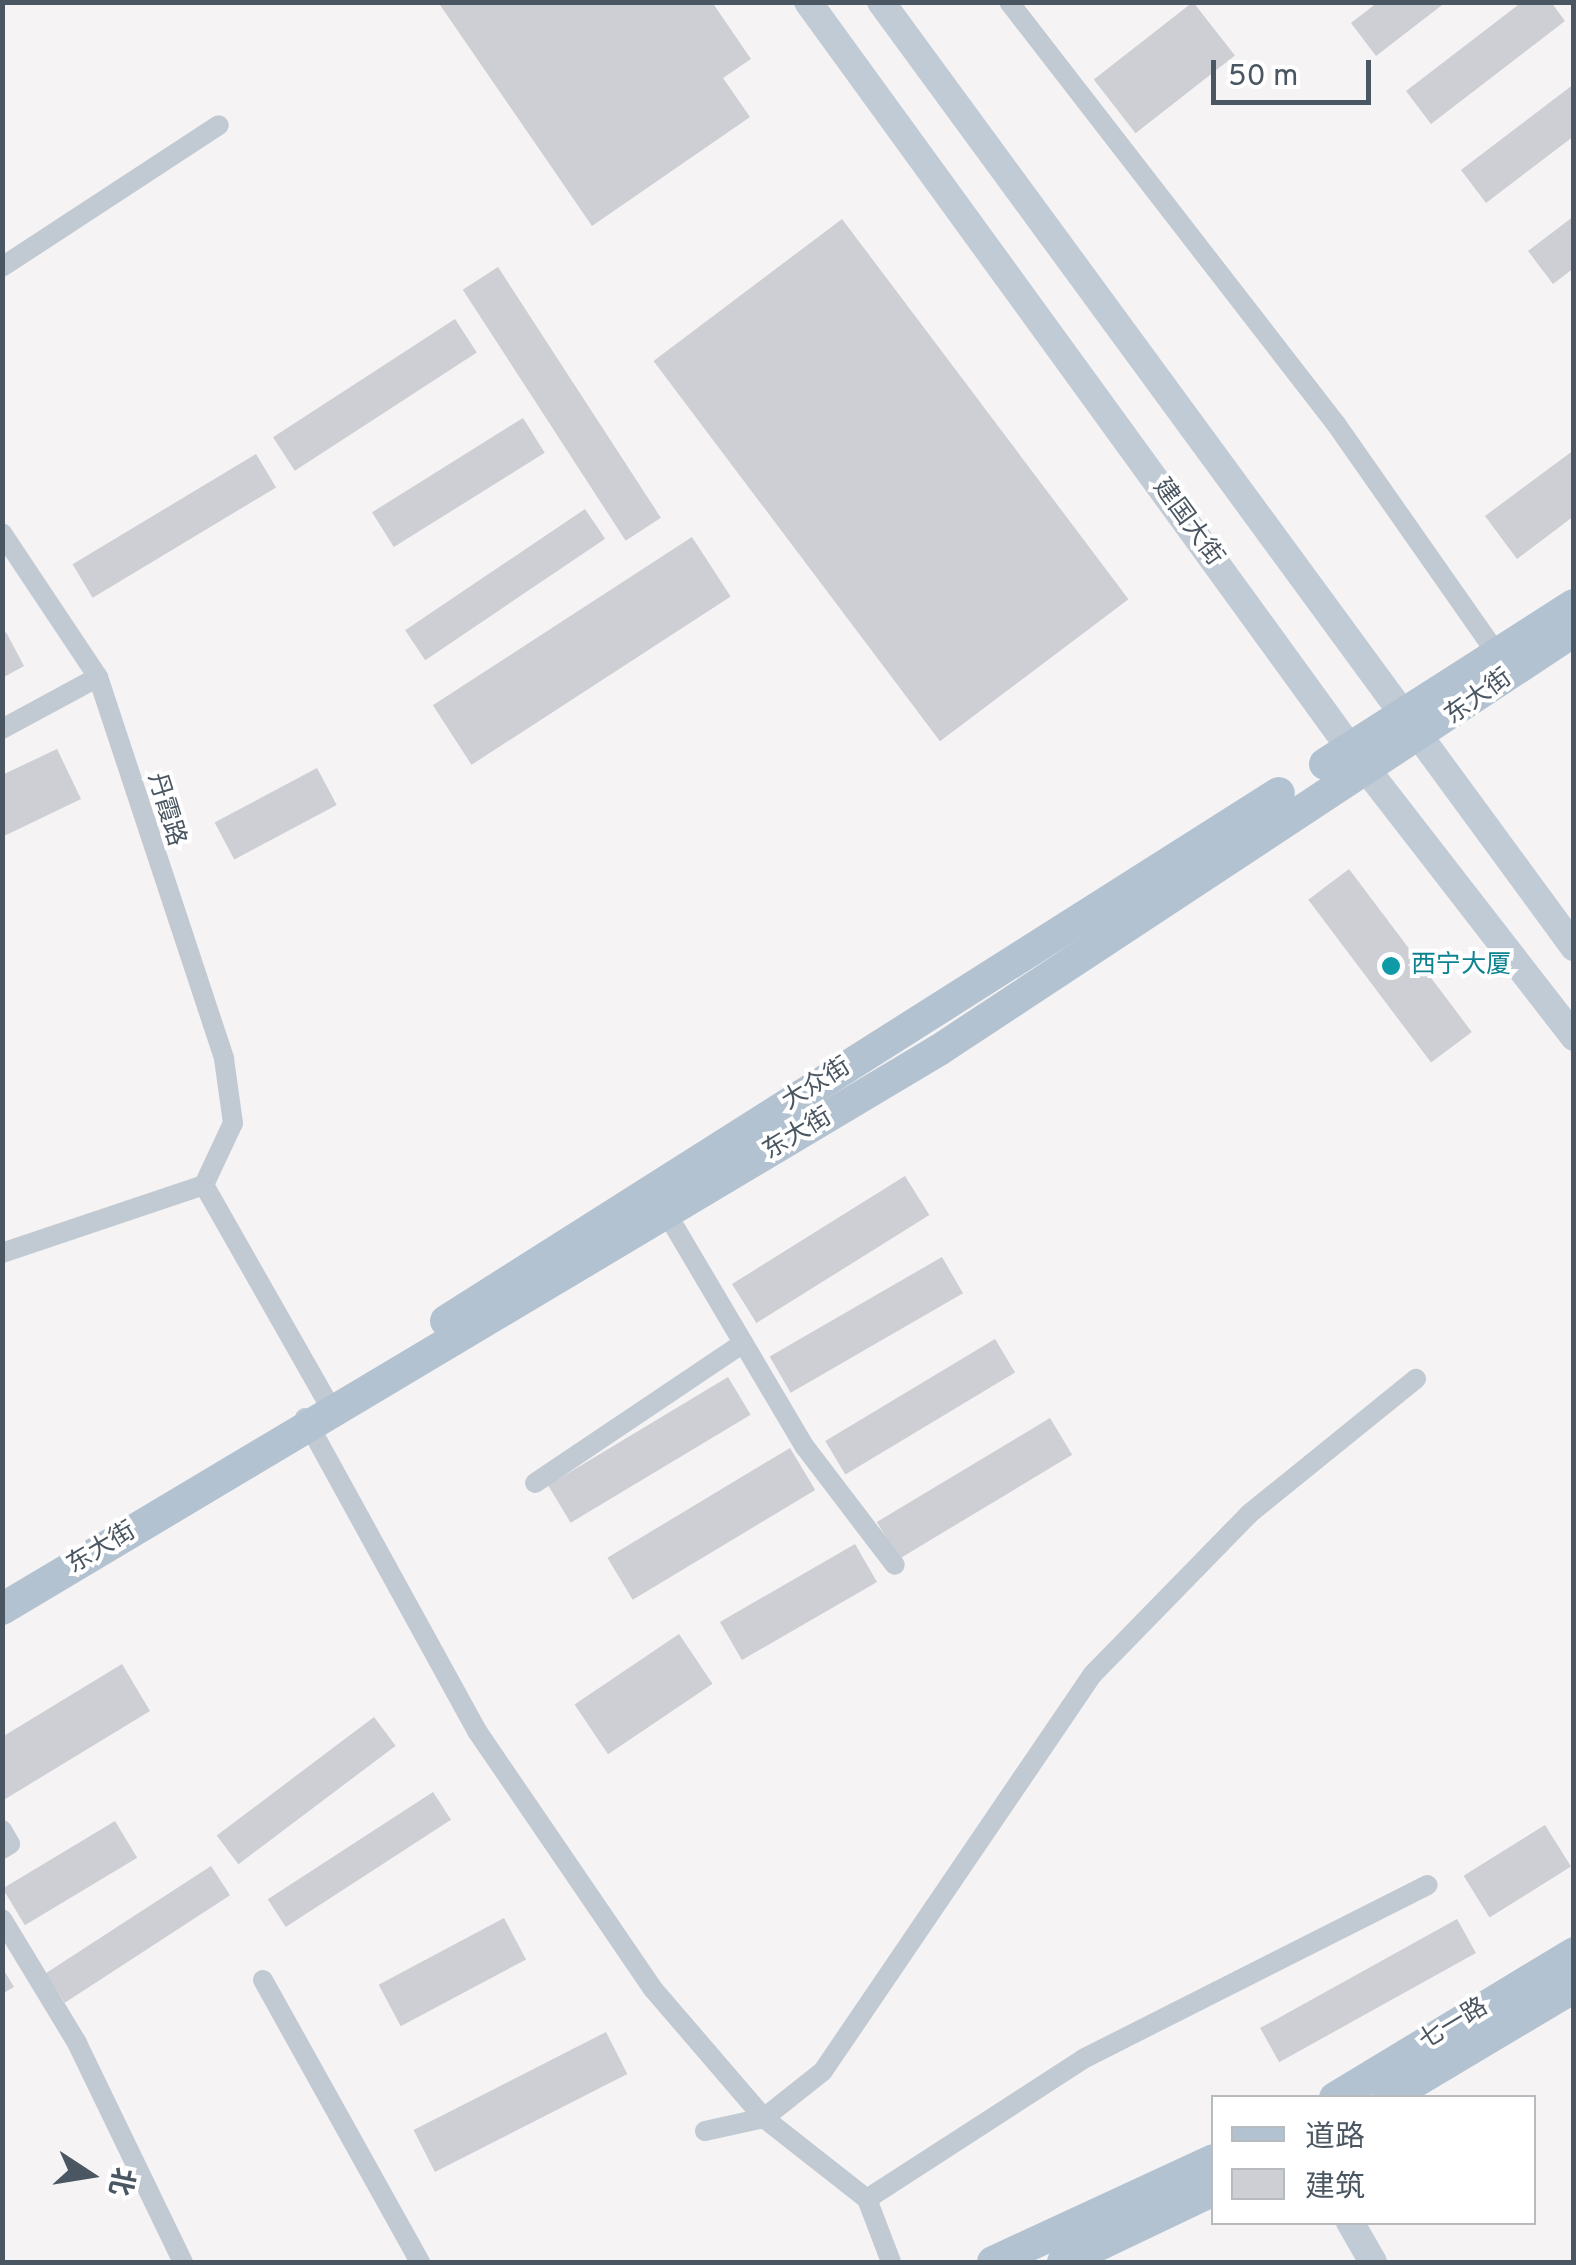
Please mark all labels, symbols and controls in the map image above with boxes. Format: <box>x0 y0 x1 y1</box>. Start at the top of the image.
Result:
scale bar <box>1216 40 1376 102</box>
text: 50 m <box>1228 59 1298 96</box>
street label: 建国大街 <box>1145 474 1229 572</box>
street label: 东大街 <box>1440 664 1518 732</box>
street label: 丹霞路 <box>140 770 190 850</box>
place label: 西宁大厦 <box>1411 951 1511 981</box>
marker: 西宁大厦 <box>1380 955 1402 977</box>
street label: 大众街 <box>777 1052 857 1118</box>
street label: 东大街 <box>758 1103 838 1167</box>
street label: 东大街 <box>62 1517 142 1581</box>
street label: 七一路 <box>1414 1993 1494 2057</box>
legend <box>1211 2095 1536 2225</box>
text: 道路 <box>1305 2120 1365 2157</box>
north arrow <box>40 2125 140 2225</box>
text: 北 <box>99 2164 140 2199</box>
text: 建筑 <box>1305 2170 1365 2207</box>

